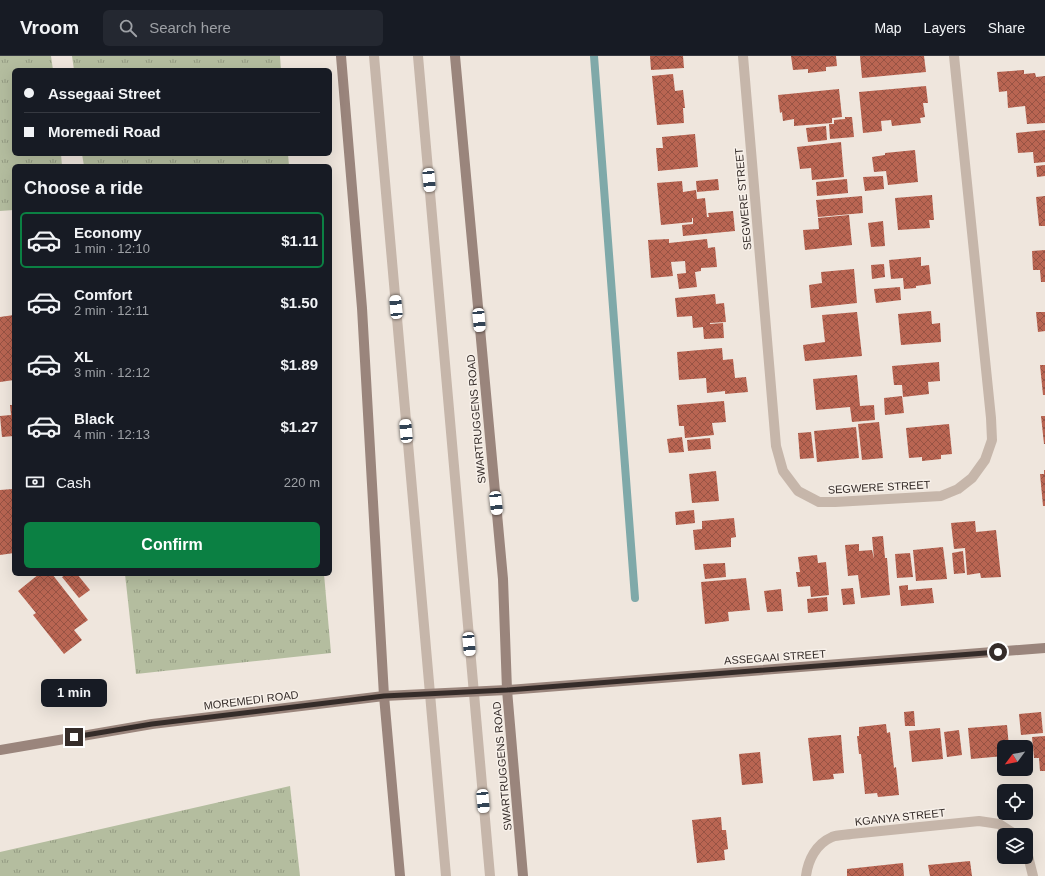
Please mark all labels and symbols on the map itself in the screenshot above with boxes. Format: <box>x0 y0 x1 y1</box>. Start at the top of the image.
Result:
street label: SEGWERE STREET <box>733 147 753 251</box>
car <box>422 168 436 192</box>
car <box>389 295 403 319</box>
car <box>472 308 486 332</box>
street label: SWARTRUGGENS ROAD <box>464 354 488 484</box>
car <box>399 419 413 443</box>
street label: SEGWERE STREET <box>827 478 931 496</box>
car <box>489 490 503 516</box>
car <box>462 632 476 656</box>
route start <box>989 643 1007 661</box>
street label: ASSEGAAI STREET <box>724 647 827 667</box>
callout: 1 min <box>41 679 107 707</box>
street label: MOREMEDI ROAD <box>203 688 299 712</box>
street label: SWARTRUGGENS ROAD <box>490 701 514 831</box>
route end <box>65 728 83 746</box>
north arrow <box>997 740 1033 776</box>
car <box>476 789 490 813</box>
street label: KGANYA STREET <box>854 806 946 828</box>

